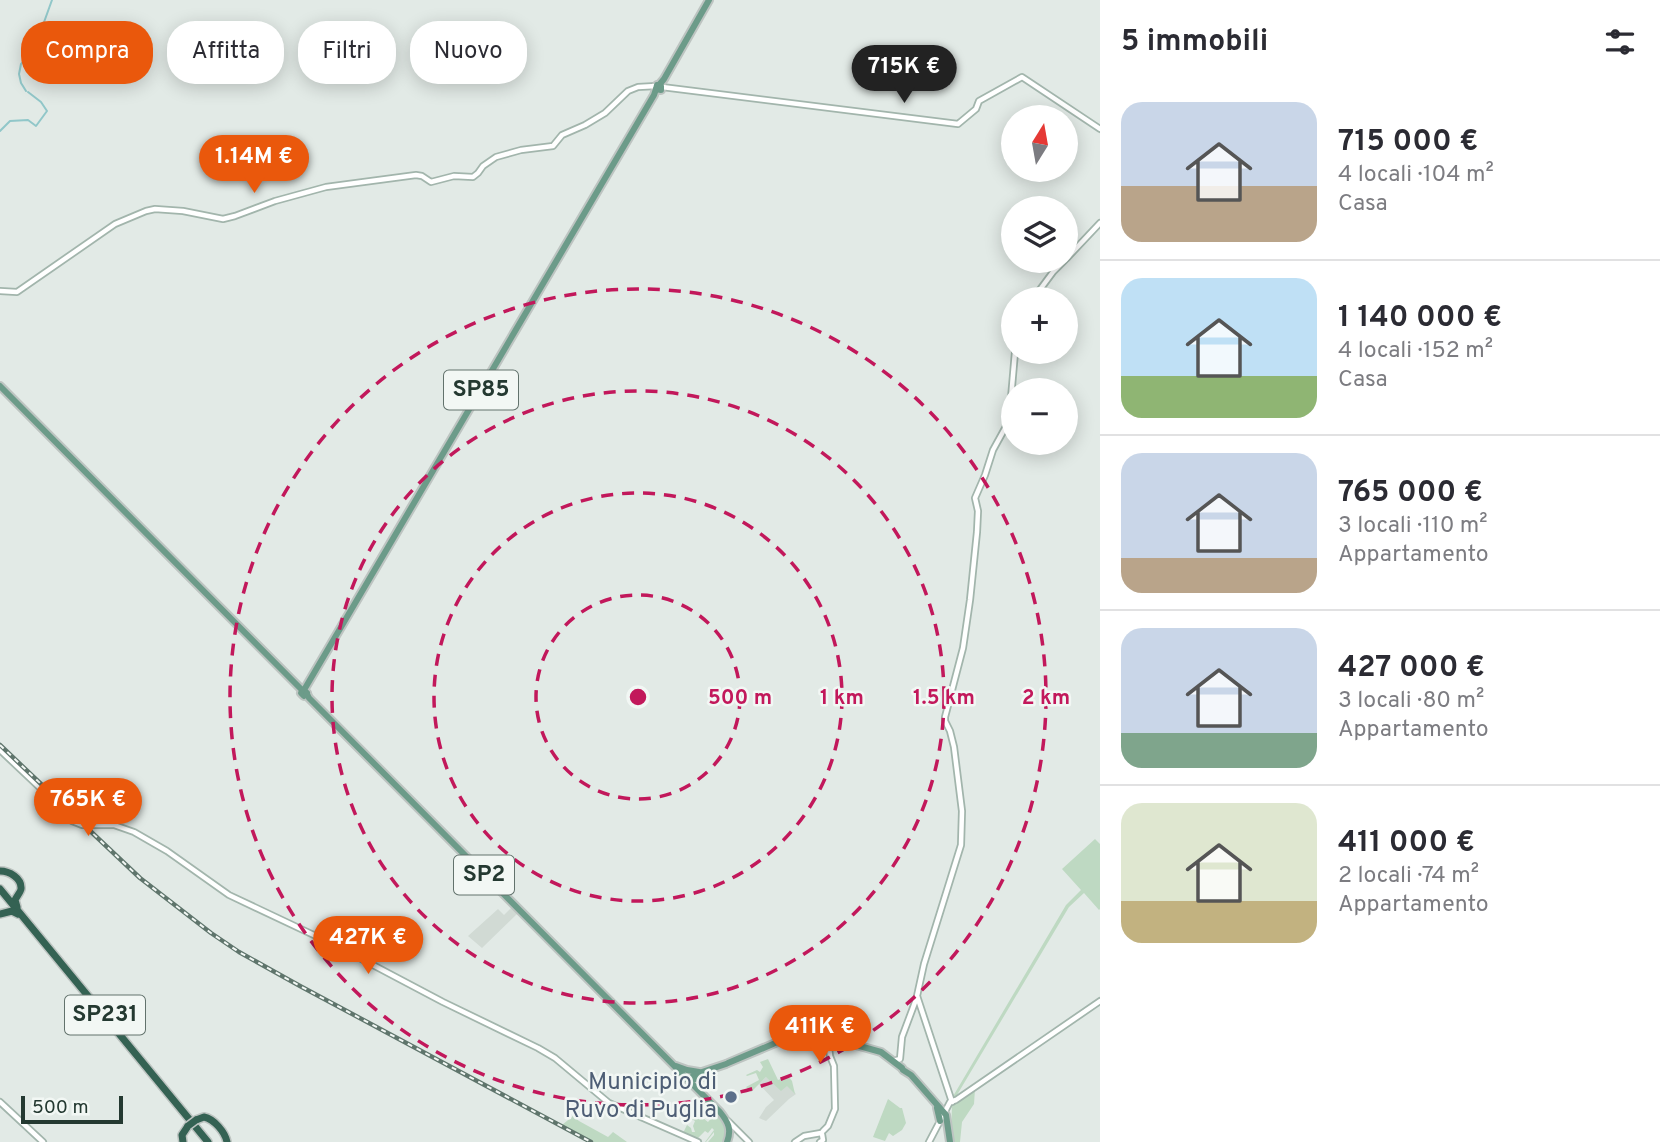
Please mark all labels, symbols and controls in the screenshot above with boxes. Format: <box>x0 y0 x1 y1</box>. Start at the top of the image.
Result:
chip: Compra <box>21 21 153 84</box>
chip: Affitta <box>167 21 284 84</box>
chip: Filtri <box>298 21 396 84</box>
chip: Nuovo <box>410 21 527 84</box>
icon: filters <box>1601 23 1639 61</box>
text: 5 immobili <box>1121 24 1268 61</box>
pin: 715K € <box>847 46 961 105</box>
text: 715K € <box>868 53 940 82</box>
north arrow <box>1001 105 1078 182</box>
map controls <box>1001 105 1078 455</box>
text: 715 000 € <box>1338 124 1478 161</box>
icon: home <box>1177 130 1261 214</box>
pin: 1.14M € <box>189 136 319 195</box>
text: 1.14M € <box>215 143 293 172</box>
text: 4 locali · 104 m² <box>1338 161 1494 190</box>
text: Casa <box>1338 190 1388 219</box>
button: layers <box>1001 196 1078 273</box>
button: + <box>1001 287 1078 364</box>
text: 1 140 000 € <box>1338 300 1502 337</box>
icon: home <box>1177 306 1261 390</box>
text: 4 locali · 152 m² <box>1338 337 1493 366</box>
text: Casa <box>1338 366 1388 395</box>
road number: SP85 <box>444 370 518 410</box>
button: − <box>1001 378 1078 455</box>
text: 765 000 € <box>1338 475 1483 512</box>
icon: home <box>1177 481 1261 565</box>
text: 3 locali · 110 m² <box>1338 512 1488 541</box>
text: Appartamento <box>1338 541 1489 570</box>
text: 427 000 € <box>1338 650 1485 687</box>
icon: home <box>1177 656 1261 740</box>
centre of rings <box>626 685 650 709</box>
text: 500 m <box>708 685 772 712</box>
text: 1 km <box>820 685 864 712</box>
text: 1.5 km <box>913 685 975 712</box>
text: 2 km <box>1022 685 1070 712</box>
text: 3 locali · 80 m² <box>1338 687 1484 716</box>
text: Appartamento <box>1338 716 1489 745</box>
pin: 765K € <box>31 778 145 838</box>
text: 765K € <box>50 786 126 815</box>
text: 411 000 € <box>1338 825 1475 862</box>
icon: home <box>1177 831 1261 915</box>
road number: SP2 <box>454 856 514 894</box>
text: 2 locali · 74 m² <box>1338 862 1479 891</box>
text: Appartamento <box>1338 891 1489 920</box>
pin: 427K € <box>311 916 425 976</box>
text: 427K € <box>329 924 407 953</box>
road number: SP231 <box>65 996 145 1034</box>
pin: 411K € <box>763 1006 877 1065</box>
text: 411K € <box>785 1013 855 1042</box>
place label: Municipio di Ruvo di Puglia <box>565 1068 717 1126</box>
marker: Municipio di Ruvo di Puglia <box>723 1089 739 1105</box>
scale bar <box>21 1093 122 1125</box>
text: 500 m <box>32 1096 89 1120</box>

